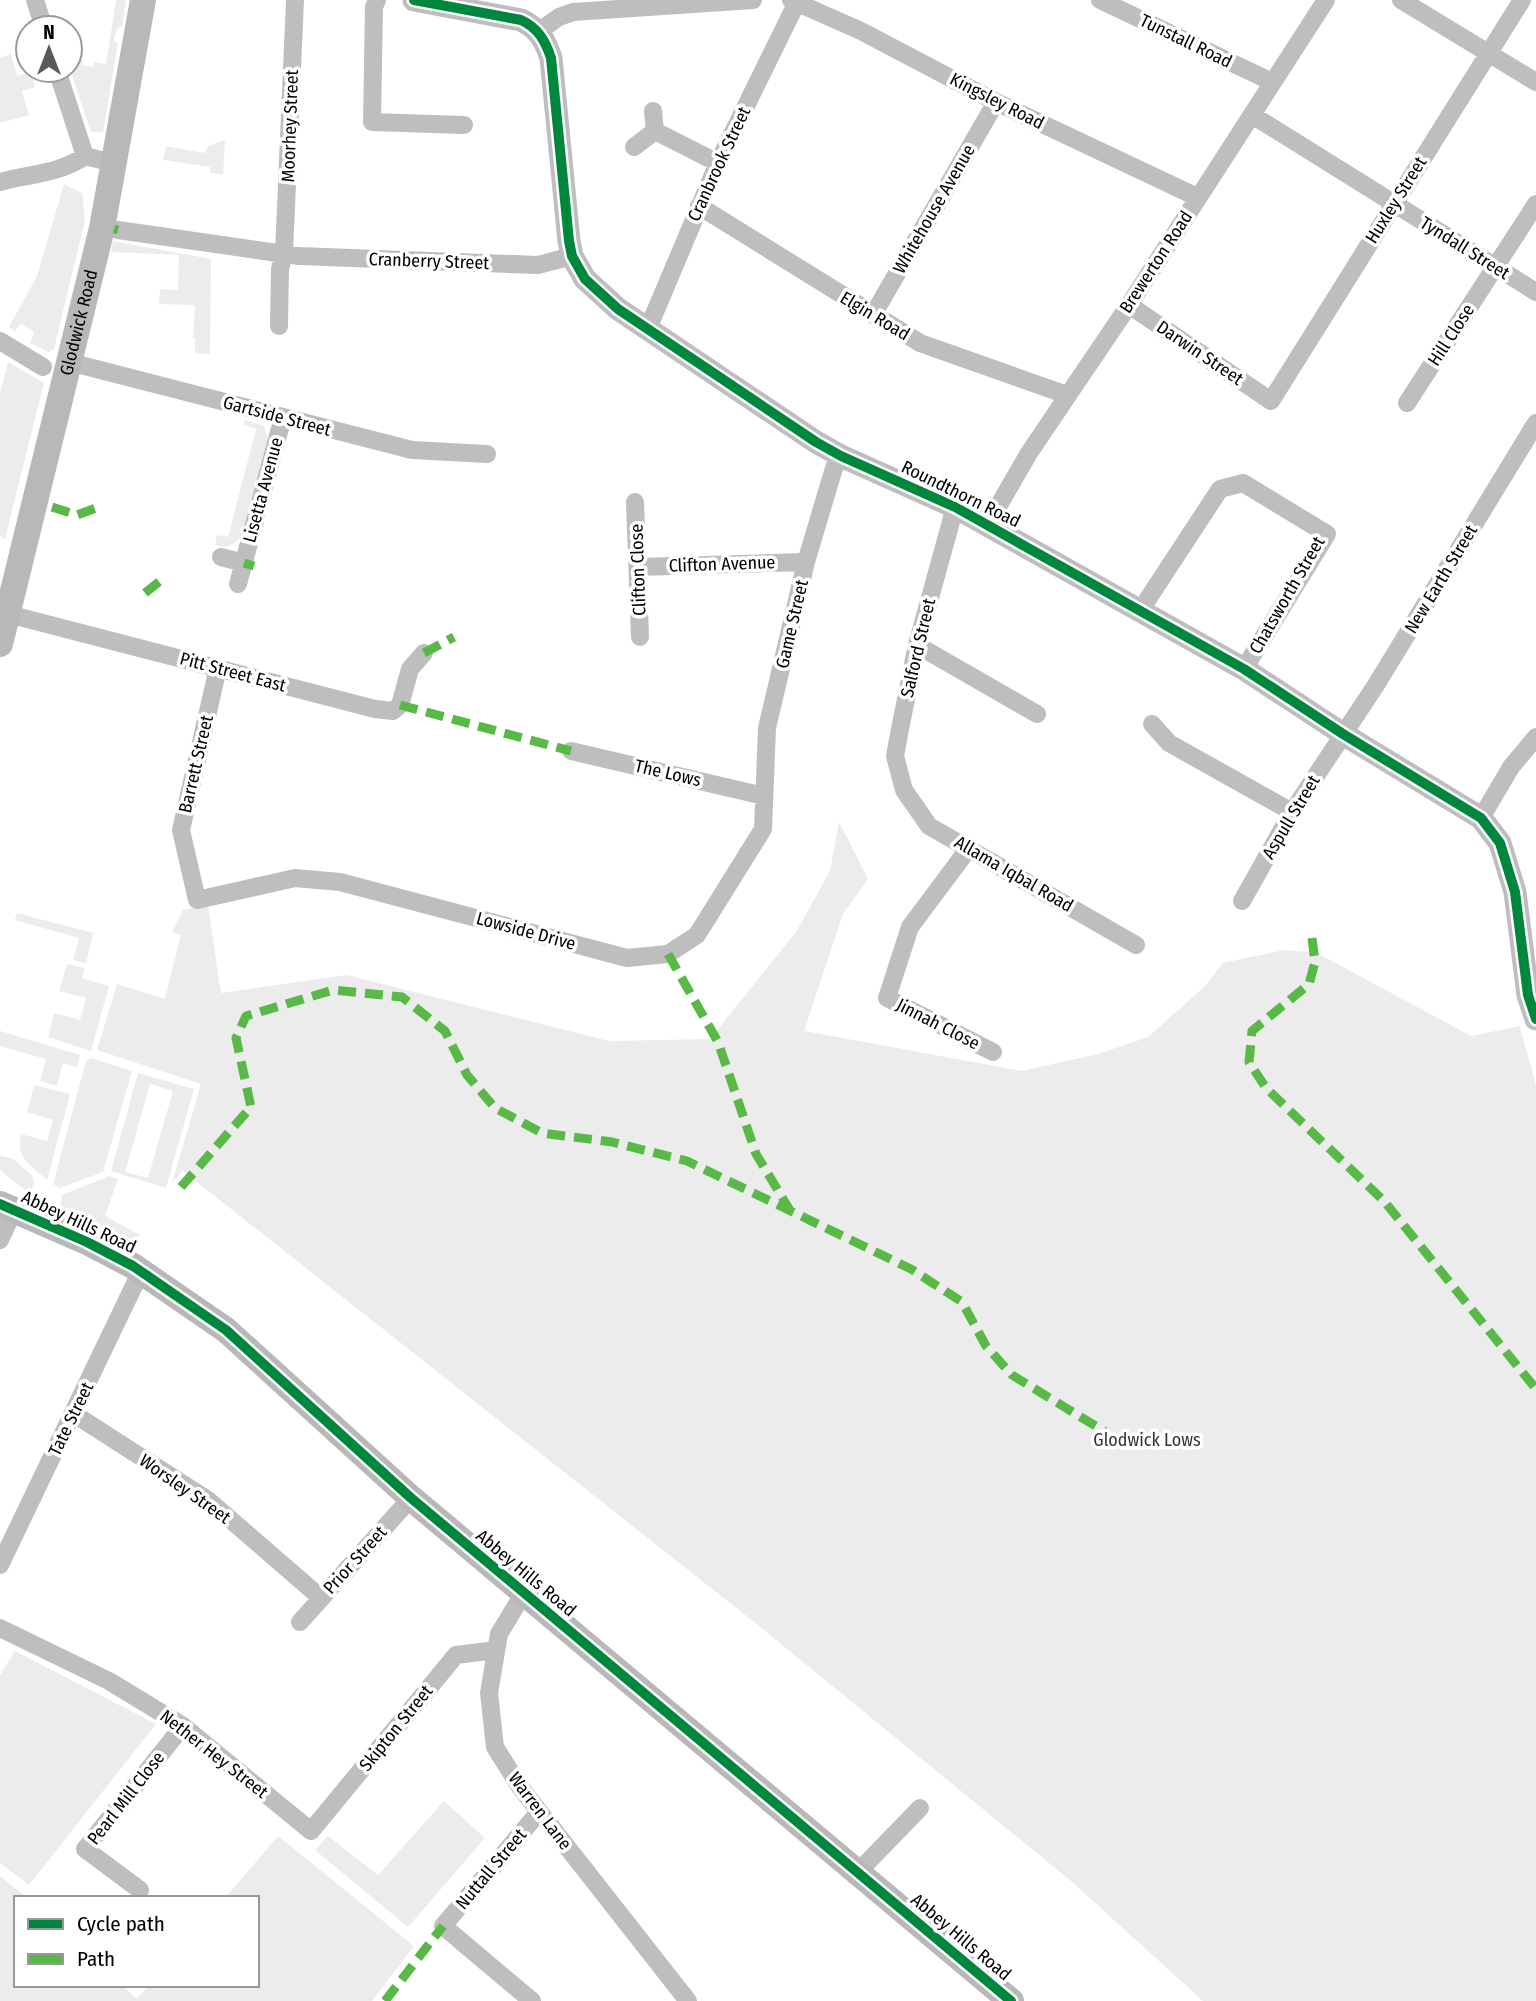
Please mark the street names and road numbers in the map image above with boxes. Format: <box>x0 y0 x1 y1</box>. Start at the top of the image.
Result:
street label: Tunstall Road <box>1136 9 1236 73</box>
street label: Kingsley Road <box>946 68 1048 134</box>
street label: Moorhey Street <box>277 69 303 183</box>
street label: Cranbrook Street <box>683 103 755 225</box>
street label: Whitehouse Avenue <box>888 141 980 277</box>
street label: Huxley Street <box>1361 152 1431 247</box>
street label: Brewerton Road <box>1115 207 1197 317</box>
street label: Tyndall Street <box>1416 212 1514 284</box>
street label: Cranberry Street <box>368 248 490 274</box>
street label: Glodwick Road <box>55 267 102 378</box>
street label: Elgin Road <box>836 287 914 345</box>
street label: Hill Close <box>1423 300 1479 370</box>
street label: Darwin Street <box>1153 316 1248 390</box>
street label: Gartside Street <box>221 391 333 441</box>
street label: Lisetta Avenue <box>238 435 288 545</box>
street label: Roundthorn Road <box>898 456 1024 532</box>
street label: New Earth Street <box>1400 521 1482 637</box>
street label: Clifton Close <box>625 523 651 616</box>
street label: Chatsworth Street <box>1244 532 1330 658</box>
street label: Clifton Avenue <box>668 551 776 577</box>
street label: Game Street <box>771 577 813 671</box>
street label: Salford Street <box>896 596 940 700</box>
street label: Pitt Street East <box>178 647 289 697</box>
street label: Barrett Street <box>174 713 218 815</box>
street label: The Lows <box>633 755 704 791</box>
street label: Aspull Street <box>1257 771 1325 863</box>
street label: Allama Iqbal Road <box>951 831 1077 917</box>
street label: Lowside Drive <box>474 907 578 955</box>
street label: Jinnah Close <box>893 994 983 1054</box>
street label: Abbey Hills Road <box>18 1186 140 1258</box>
street label: Tate Street <box>44 1378 98 1459</box>
street label: Worsley Street <box>135 1449 235 1529</box>
street label: Prior Street <box>319 1521 391 1599</box>
street label: Abbey Hills Road <box>471 1525 581 1621</box>
street label: Skipton Street <box>355 1680 437 1776</box>
street label: Nether Hey Street <box>156 1705 272 1803</box>
street label: Pearl Mill Close <box>83 1747 169 1849</box>
street label: Warren Lane <box>504 1768 576 1854</box>
street label: Nuttall Street <box>451 1824 531 1914</box>
street label: Abbey Hills Road <box>906 1889 1016 1985</box>

